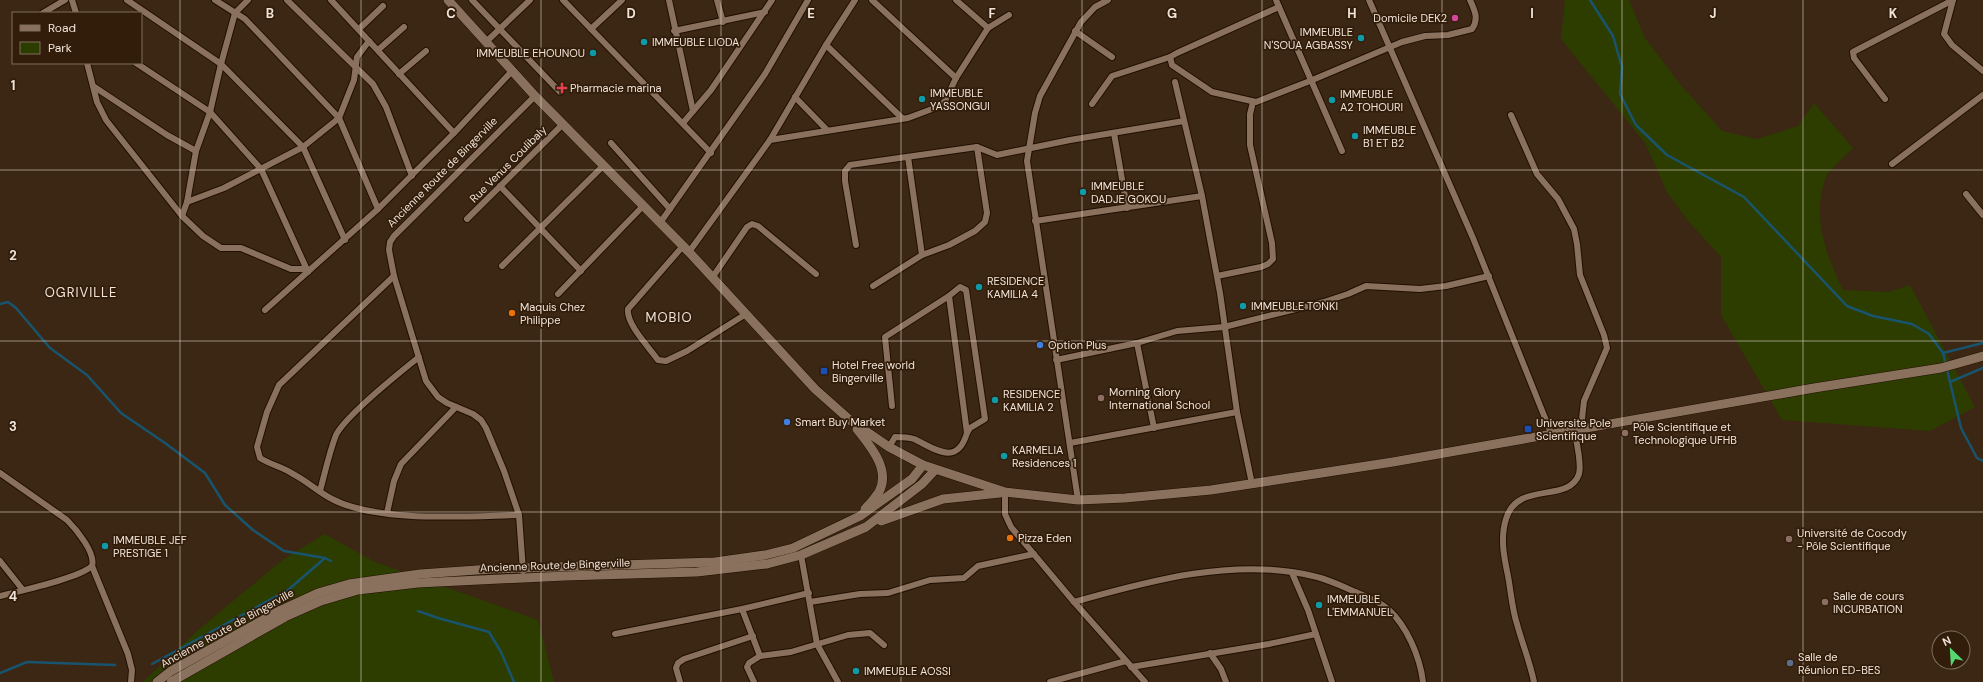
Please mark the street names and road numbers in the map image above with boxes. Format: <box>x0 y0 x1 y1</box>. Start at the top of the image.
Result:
street label: Ancienne Route de Bingerville <box>384 114 500 230</box>
street label: Rue Venus Coulibaly <box>467 123 549 205</box>
street label: Ancienne Route de Bingerville <box>480 555 630 575</box>
street label: Ancienne Route de Bingerville <box>158 585 296 671</box>

